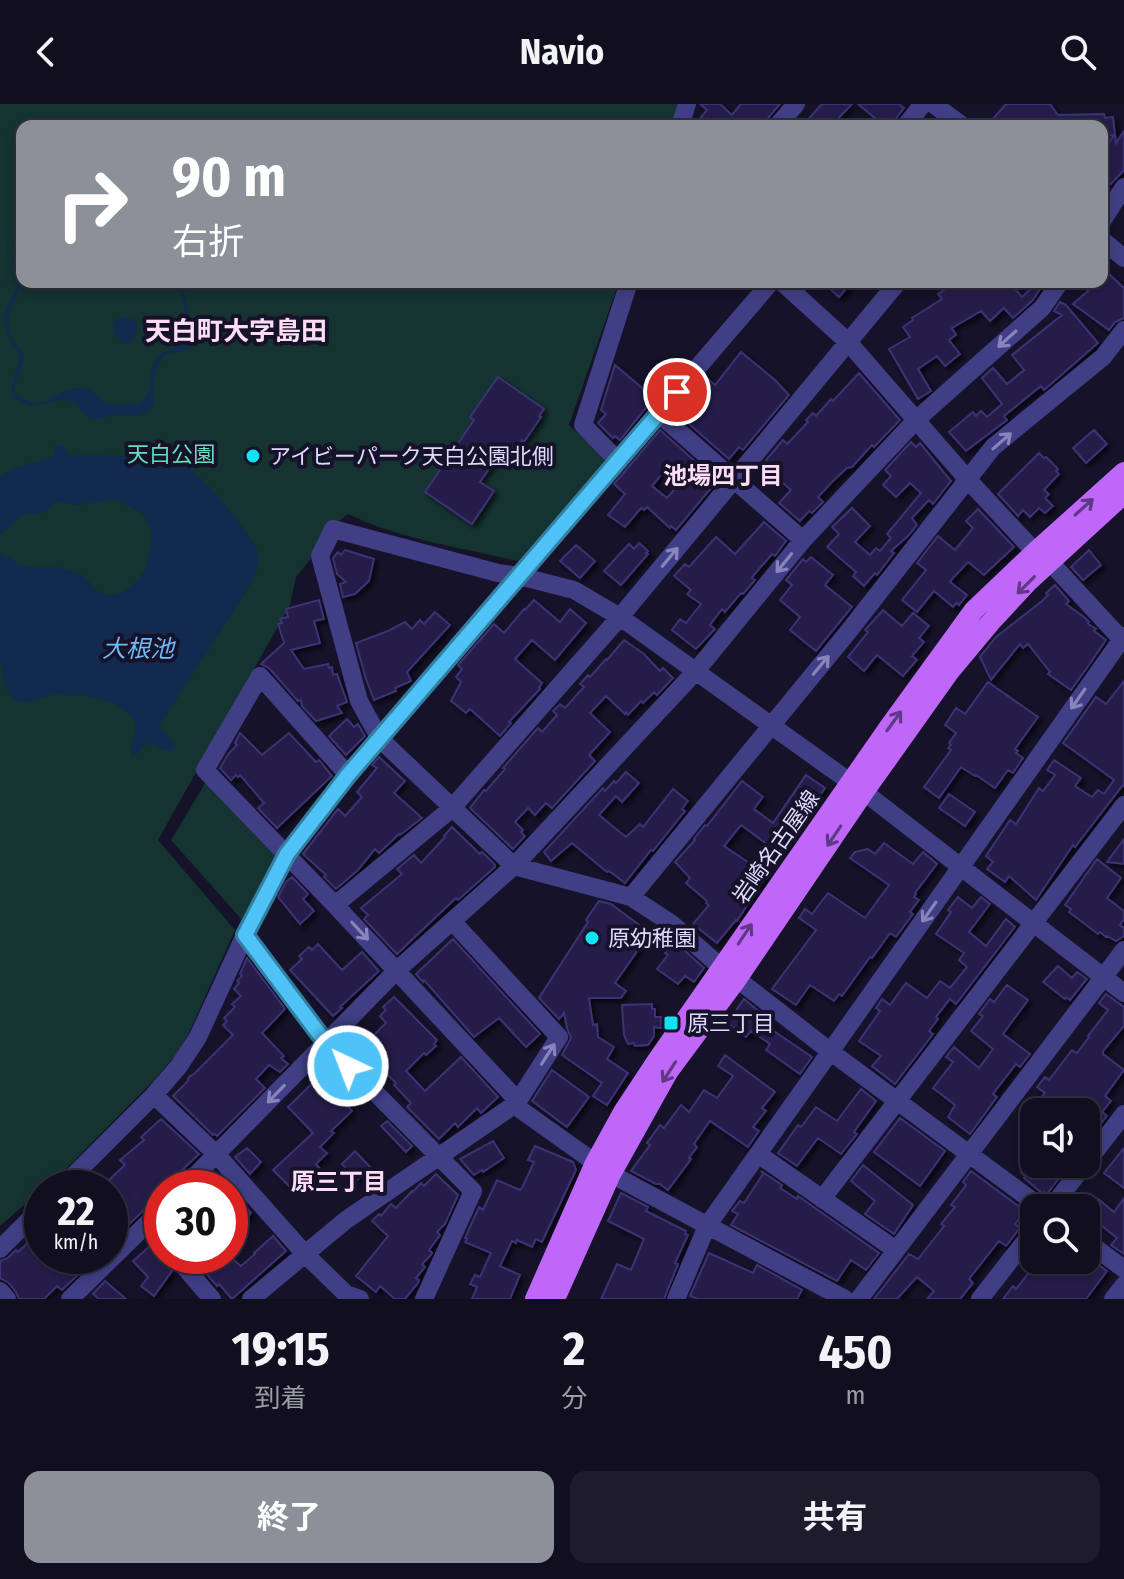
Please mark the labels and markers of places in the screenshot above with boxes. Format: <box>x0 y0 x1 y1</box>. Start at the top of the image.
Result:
pin <box>643 358 711 426</box>
place label: アイビーパーク天白公園北側 <box>269 443 554 470</box>
marker: アイビーパーク天白公園北側 <box>244 447 262 465</box>
place label: 原幼稚園 <box>608 925 696 952</box>
marker: 原幼稚園 <box>583 929 601 947</box>
place label: 原三丁目 <box>687 1010 775 1037</box>
marker: 原三丁目 <box>662 1014 680 1032</box>

